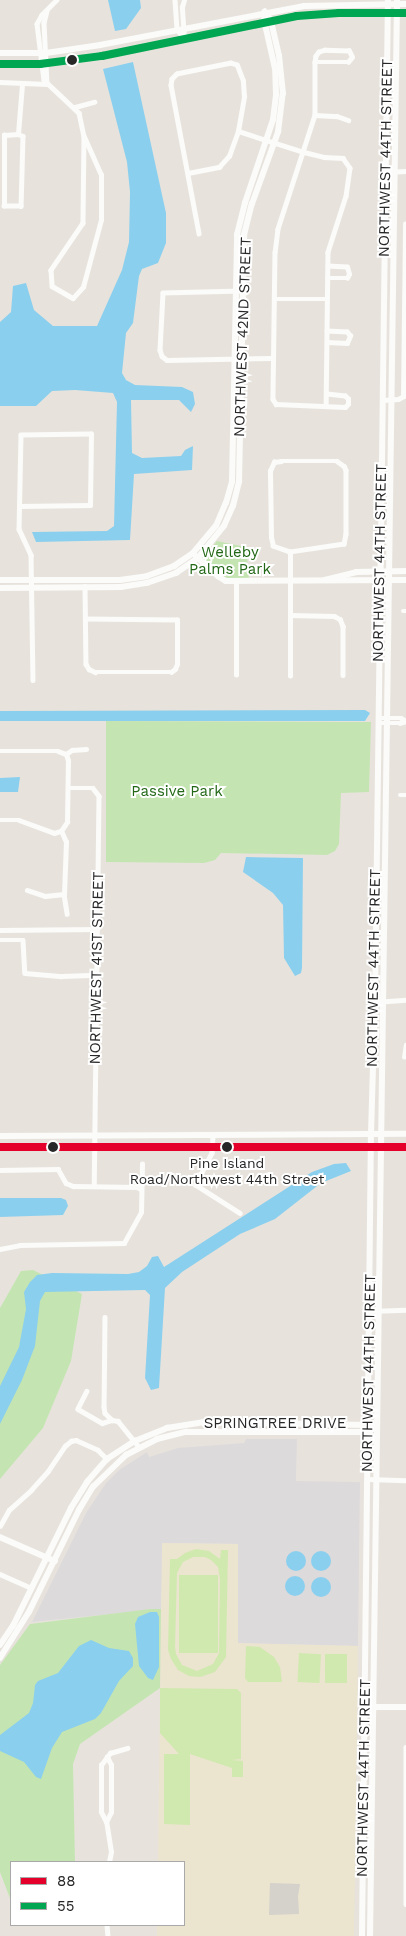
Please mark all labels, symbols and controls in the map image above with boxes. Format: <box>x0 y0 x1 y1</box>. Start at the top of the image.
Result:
unlabelled marker <box>67 55 77 65</box>
street label: NORTHWEST 44TH STREET <box>375 58 397 258</box>
street label: NORTHWEST 42ND STREET <box>231 236 255 438</box>
street label: NORTHWEST 44TH STREET <box>369 463 391 663</box>
park label: Welleby Palms Park <box>189 543 271 578</box>
park label: Passive Park <box>131 783 223 801</box>
street label: NORTHWEST 44TH STREET <box>363 868 385 1068</box>
street label: NORTHWEST 41ST STREET <box>86 871 108 1065</box>
unlabelled marker <box>48 1142 58 1152</box>
marker: Pine Island Road/Northwest 44th Street <box>222 1142 232 1152</box>
place label: Pine Island Road/Northwest 44th Street <box>130 1155 324 1188</box>
street label: NORTHWEST 44TH STREET <box>358 1273 380 1473</box>
street label: SPRINGTREE DRIVE <box>204 1415 346 1433</box>
street label: NORTHWEST 44TH STREET <box>353 1678 375 1878</box>
legend <box>10 1861 185 1926</box>
text: 88 <box>57 1872 75 1890</box>
text: 55 <box>57 1897 74 1915</box>

